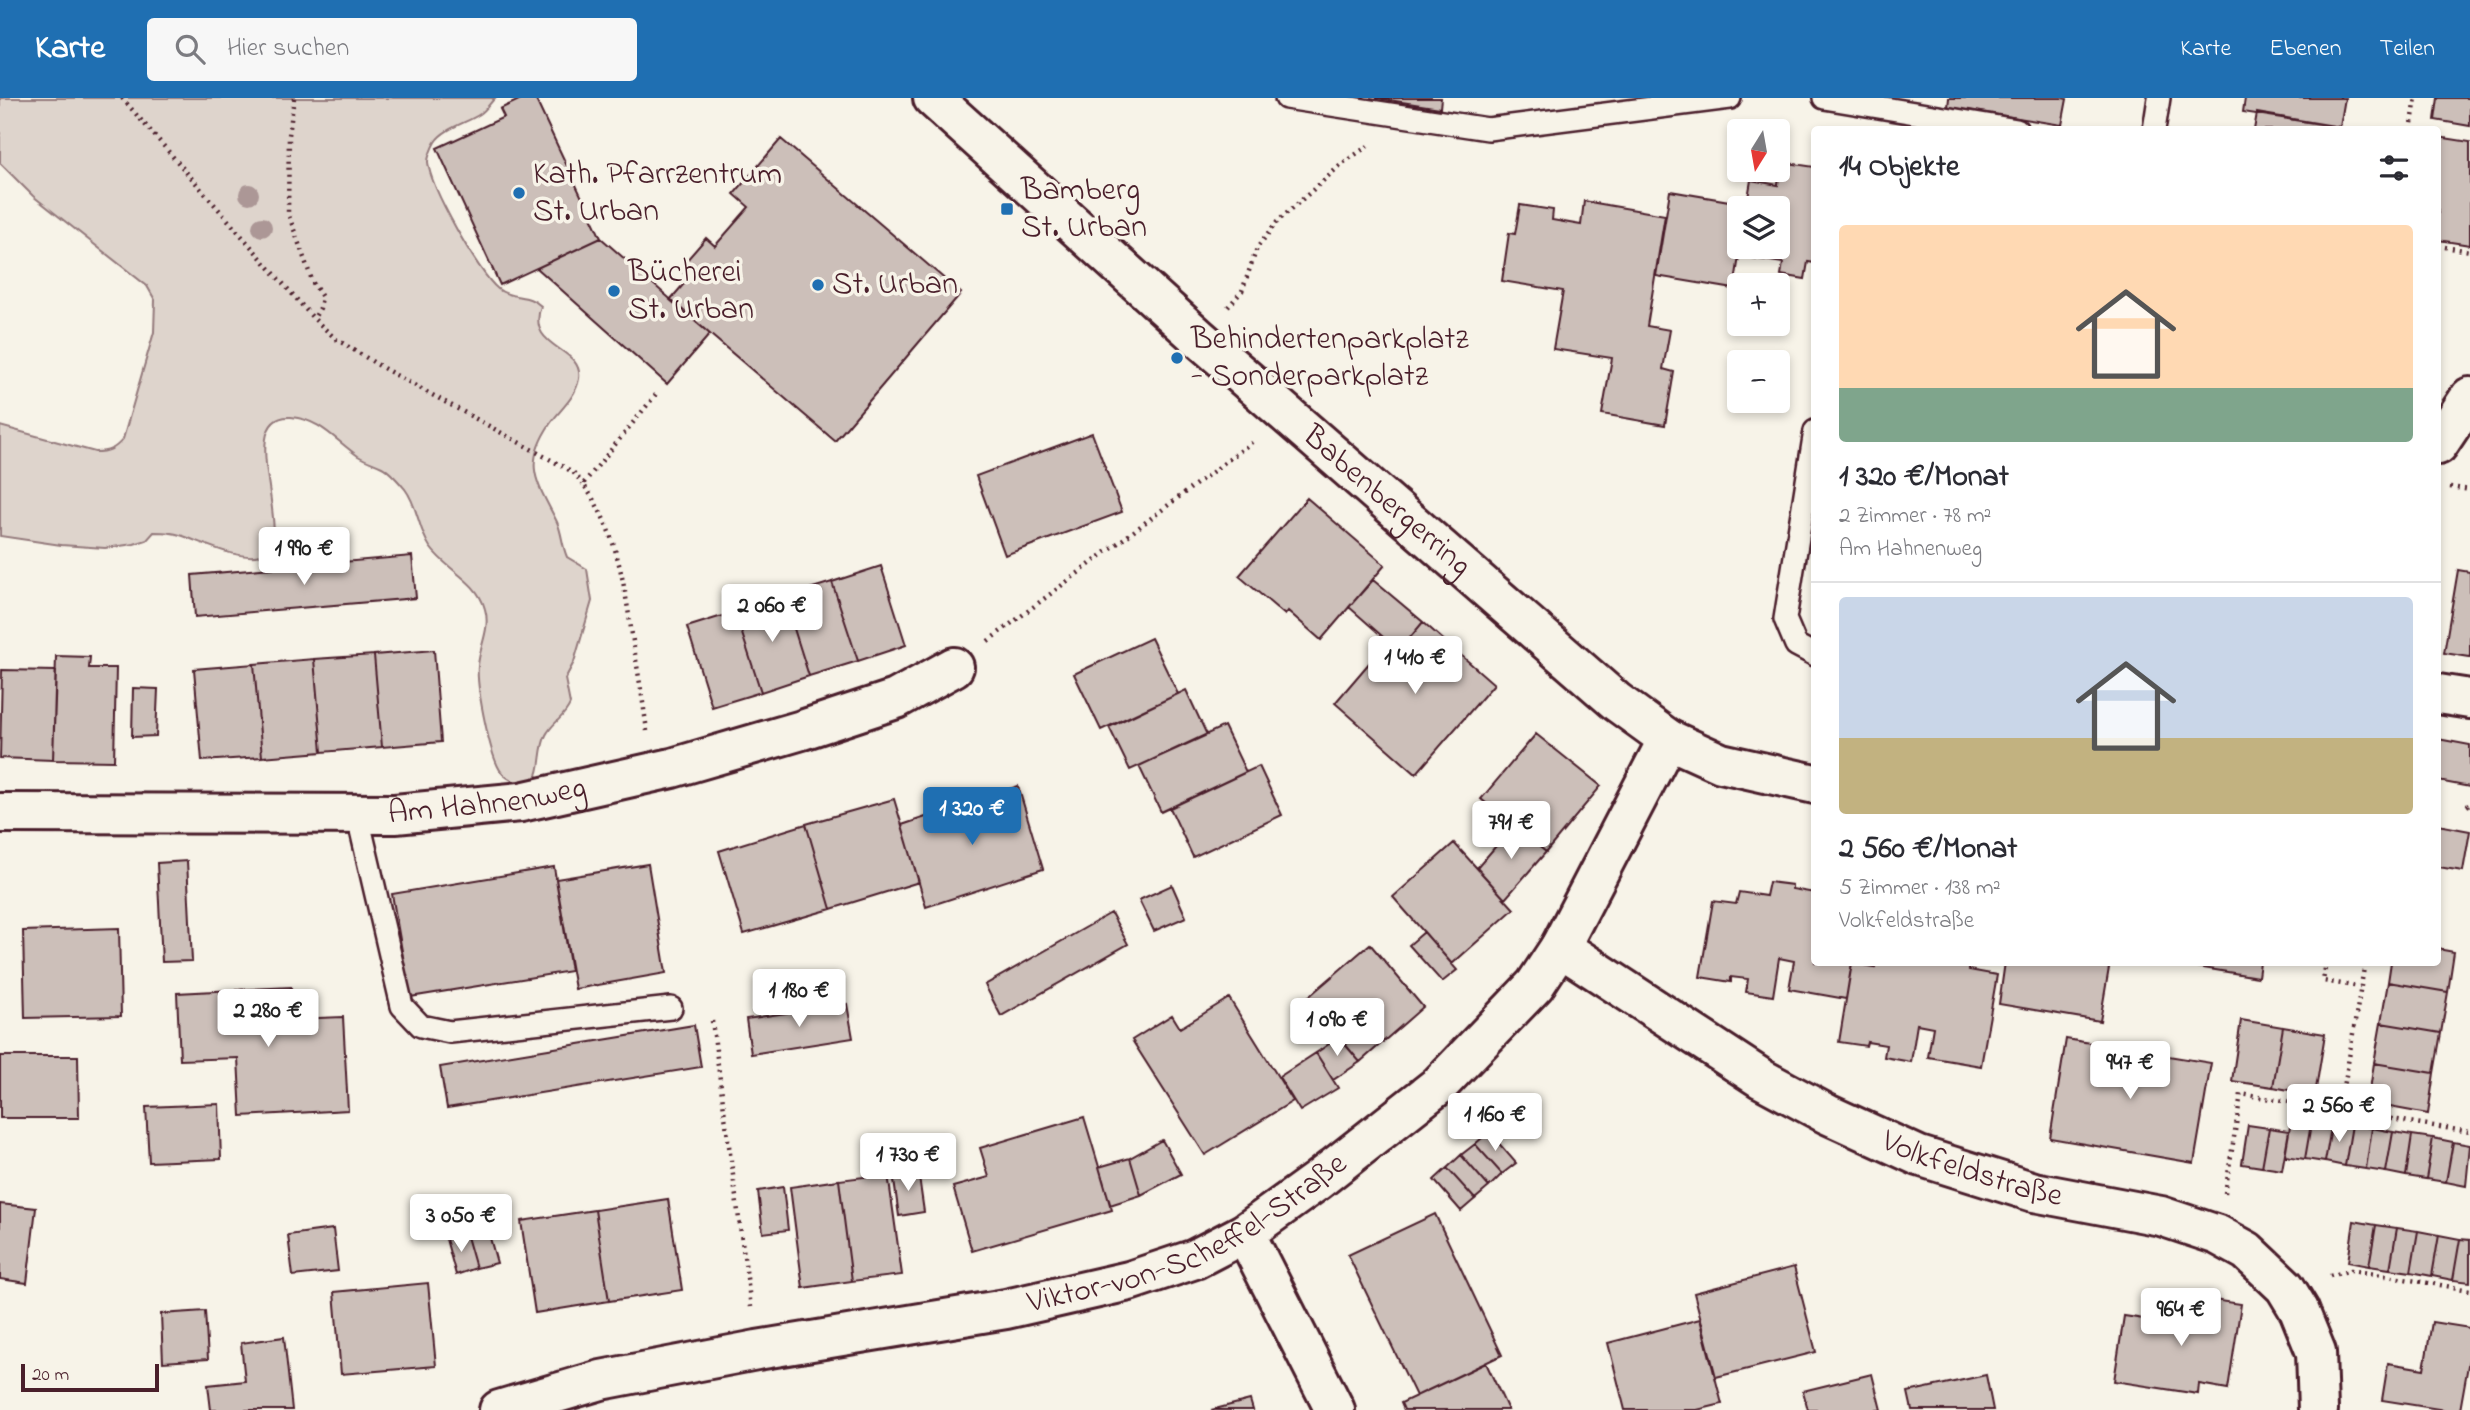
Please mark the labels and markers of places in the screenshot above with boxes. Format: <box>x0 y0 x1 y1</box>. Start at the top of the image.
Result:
place label: Kath. Pfarrzentrum St. Urban <box>533 152 782 236</box>
place label: Bamberg St. Urban <box>1020 168 1147 252</box>
marker: Kath. Pfarrzentrum St. Urban <box>511 185 527 201</box>
marker: Bamberg St. Urban <box>999 201 1015 217</box>
place label: Bücherei St. Urban <box>627 250 754 334</box>
place label: St. Urban <box>832 262 958 309</box>
marker: St. Urban <box>810 277 826 293</box>
marker: Bücherei St. Urban <box>606 283 622 299</box>
place label: Behindertenparkplatz - Sonderparkplatz <box>1190 317 1469 401</box>
marker: Behindertenparkplatz - Sonderparkplatz <box>1169 350 1185 366</box>
pin: 1 990 € <box>239 528 369 587</box>
pin: 2 060 € <box>707 584 837 644</box>
pin: 1 410 € <box>1350 636 1480 696</box>
pin: 1 320 € <box>907 788 1037 847</box>
pin: 791 € <box>1462 802 1560 861</box>
pin: 1 180 € <box>734 970 864 1029</box>
pin: 2 280 € <box>203 990 333 1049</box>
pin: 1 090 € <box>1272 998 1402 1058</box>
pin: 947 € <box>2081 1042 2179 1101</box>
pin: 2 560 € <box>2274 1084 2404 1144</box>
pin: 1 160 € <box>1430 1094 1560 1153</box>
pin: 1 730 € <box>843 1134 973 1193</box>
pin: 3 050 € <box>396 1194 526 1254</box>
pin: 964 € <box>2132 1288 2230 1348</box>

